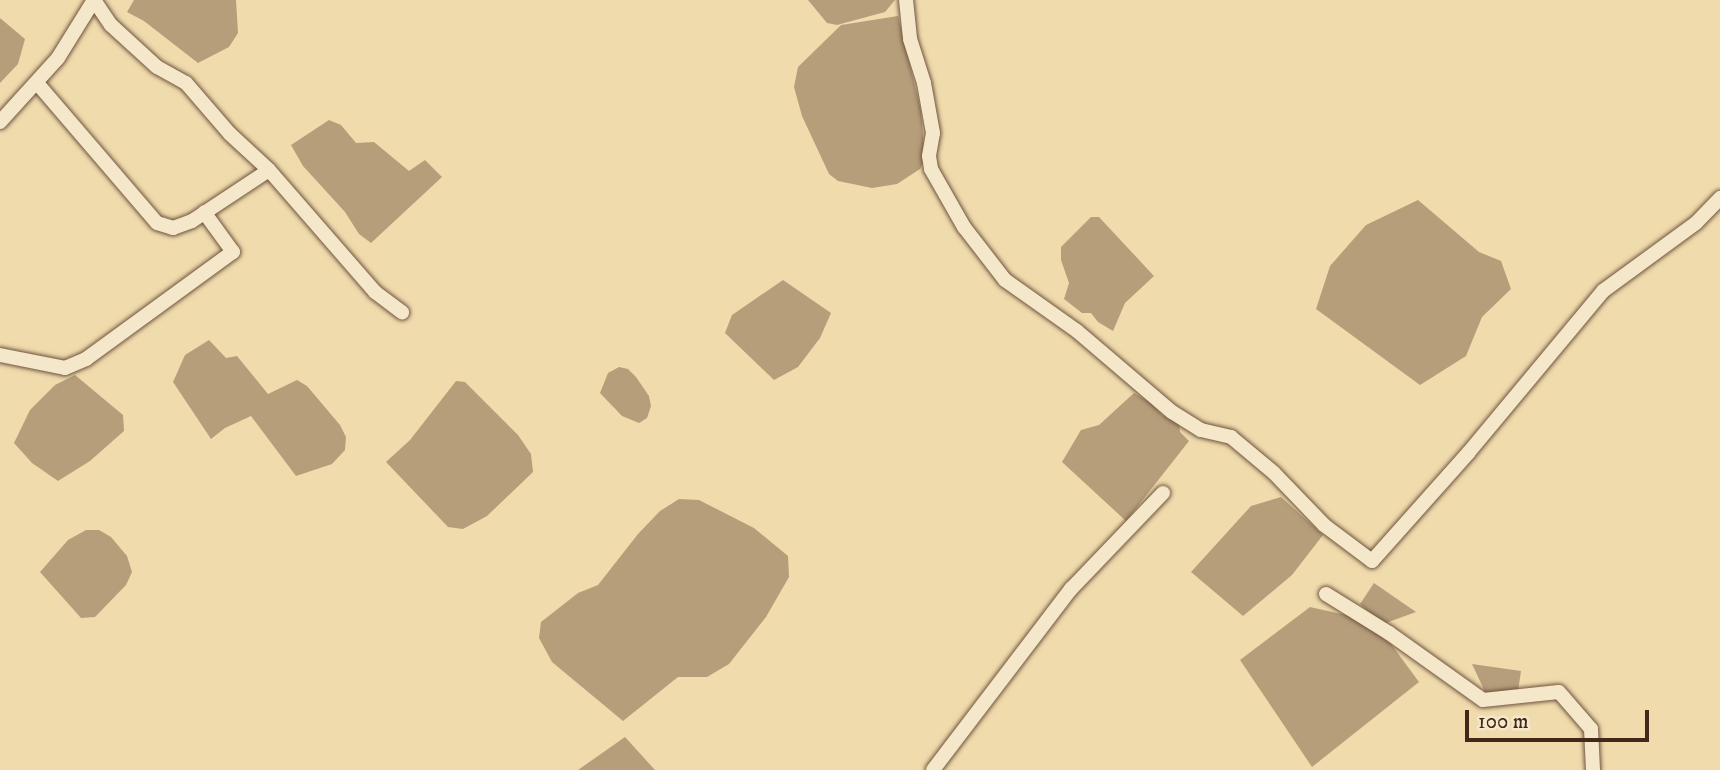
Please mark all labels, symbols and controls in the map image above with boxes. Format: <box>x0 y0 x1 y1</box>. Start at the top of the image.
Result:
scale bar <box>1468 696 1652 740</box>
text: 100 m <box>1478 709 1529 735</box>

